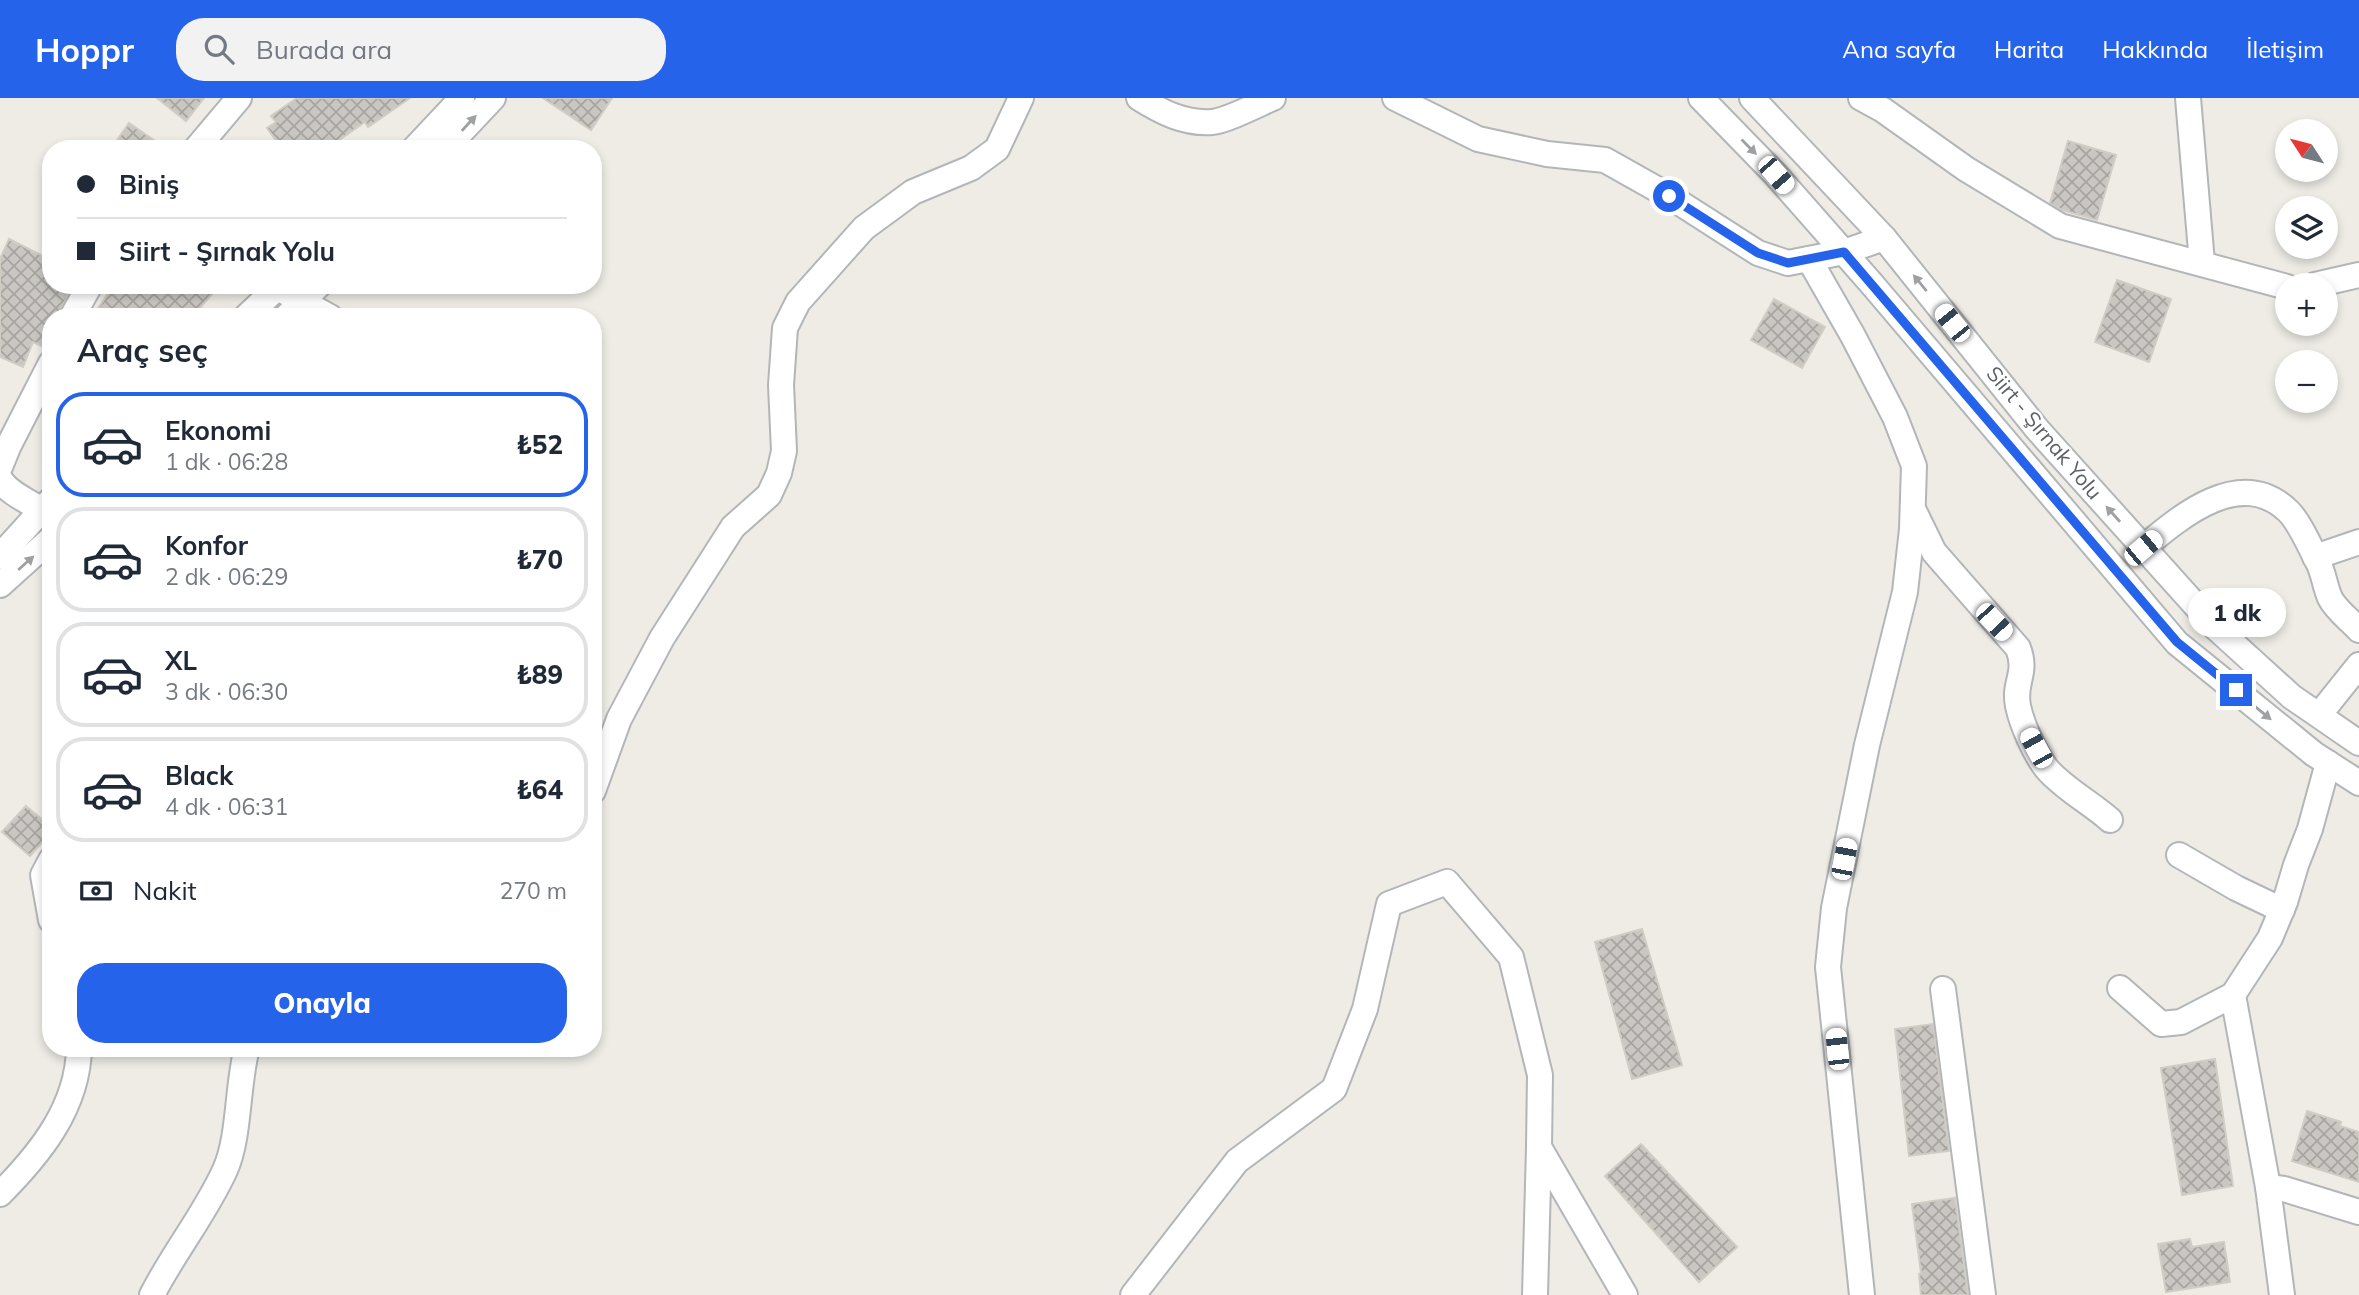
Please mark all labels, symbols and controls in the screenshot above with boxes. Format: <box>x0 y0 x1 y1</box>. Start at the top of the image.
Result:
search box <box>176 18 666 81</box>
text: Hoppr <box>35 29 134 70</box>
icon: search <box>200 30 238 68</box>
text: Burada ara <box>256 33 392 66</box>
text: Ana sayfa <box>1842 34 1956 64</box>
text: Harita <box>1994 34 2064 64</box>
text: Hakkında <box>2102 34 2208 64</box>
text: İletişim <box>2246 34 2324 64</box>
one-way arrow <box>461 114 477 132</box>
north arrow <box>2275 119 2338 182</box>
map controls <box>2275 119 2338 413</box>
one-way arrow <box>1740 138 1756 155</box>
car <box>1755 152 1798 198</box>
text: Biniş <box>119 168 179 201</box>
route start <box>1653 180 1685 212</box>
button: layers <box>2275 196 2338 259</box>
text: Siirt - Şırnak Yolu <box>119 235 335 268</box>
button: + <box>2275 273 2338 336</box>
one-way arrow <box>1914 274 1928 292</box>
car <box>1931 300 1974 346</box>
text: Araç seç <box>77 330 208 370</box>
button: − <box>2275 350 2338 413</box>
street label: Siirt - Şırnak Yolu <box>1982 361 2108 504</box>
icon: car <box>81 413 144 476</box>
text: Ekonomi <box>165 414 271 447</box>
text: ₺52 <box>516 428 563 461</box>
text: 1 dk · 06:28 <box>165 447 288 476</box>
one-way arrow <box>2105 505 2121 523</box>
car <box>2121 526 2166 570</box>
icon: car <box>81 528 144 591</box>
text: Konfor <box>165 529 248 562</box>
text: ₺70 <box>516 543 563 576</box>
one-way arrow <box>17 555 35 571</box>
text: 2 dk · 06:29 <box>165 562 288 591</box>
callout: 1 dk <box>2187 588 2285 638</box>
text: 1 dk <box>2213 598 2261 627</box>
car <box>1972 599 2017 645</box>
icon: car <box>81 643 144 706</box>
text: XL <box>165 644 197 677</box>
text: ₺89 <box>516 658 563 691</box>
route end <box>2220 674 2252 706</box>
text: 3 dk · 06:30 <box>165 677 288 706</box>
one-way arrow <box>2255 705 2272 720</box>
car <box>2017 725 2056 771</box>
icon: car <box>81 758 144 821</box>
text: Black <box>165 759 233 792</box>
text: ₺64 <box>516 773 563 806</box>
text: 4 dk · 06:31 <box>165 792 288 821</box>
car <box>1830 836 1859 882</box>
icon: cash <box>77 872 115 910</box>
text: Nakit <box>133 874 197 907</box>
text: 270 m <box>499 876 567 905</box>
button: Onayla <box>77 963 567 1043</box>
car <box>1825 1027 1850 1071</box>

